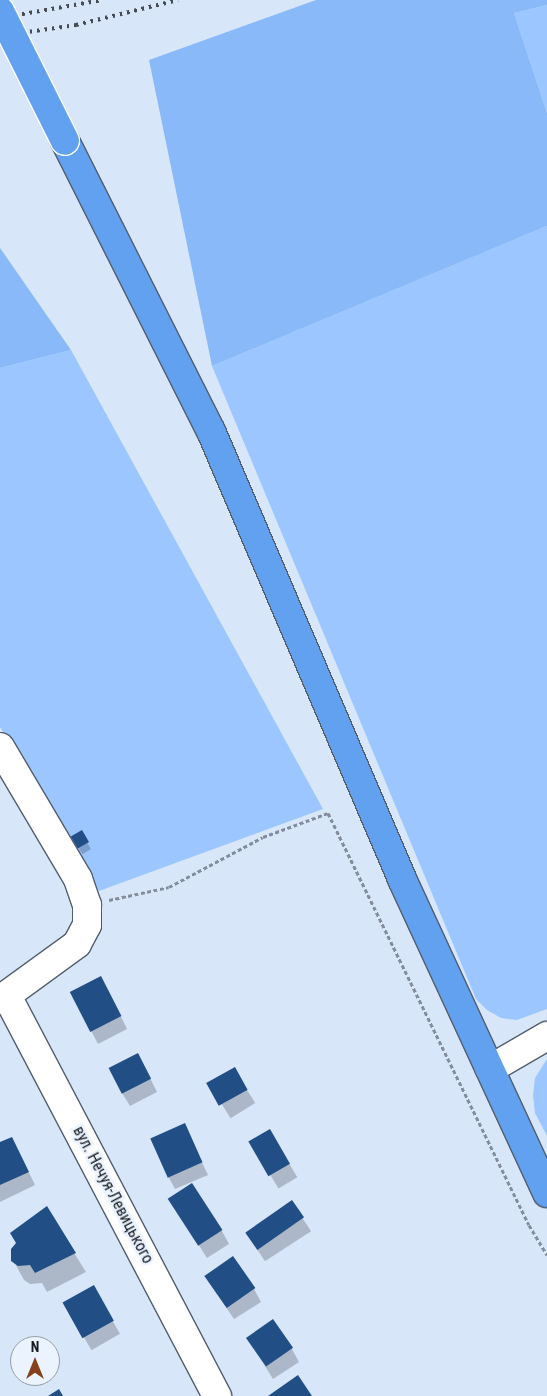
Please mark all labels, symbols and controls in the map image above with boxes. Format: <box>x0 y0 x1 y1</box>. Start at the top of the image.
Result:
street label: вул. Нечуя-Левицького <box>69 1123 157 1267</box>
north arrow <box>10 1336 60 1386</box>
text: N <box>31 1339 39 1355</box>

